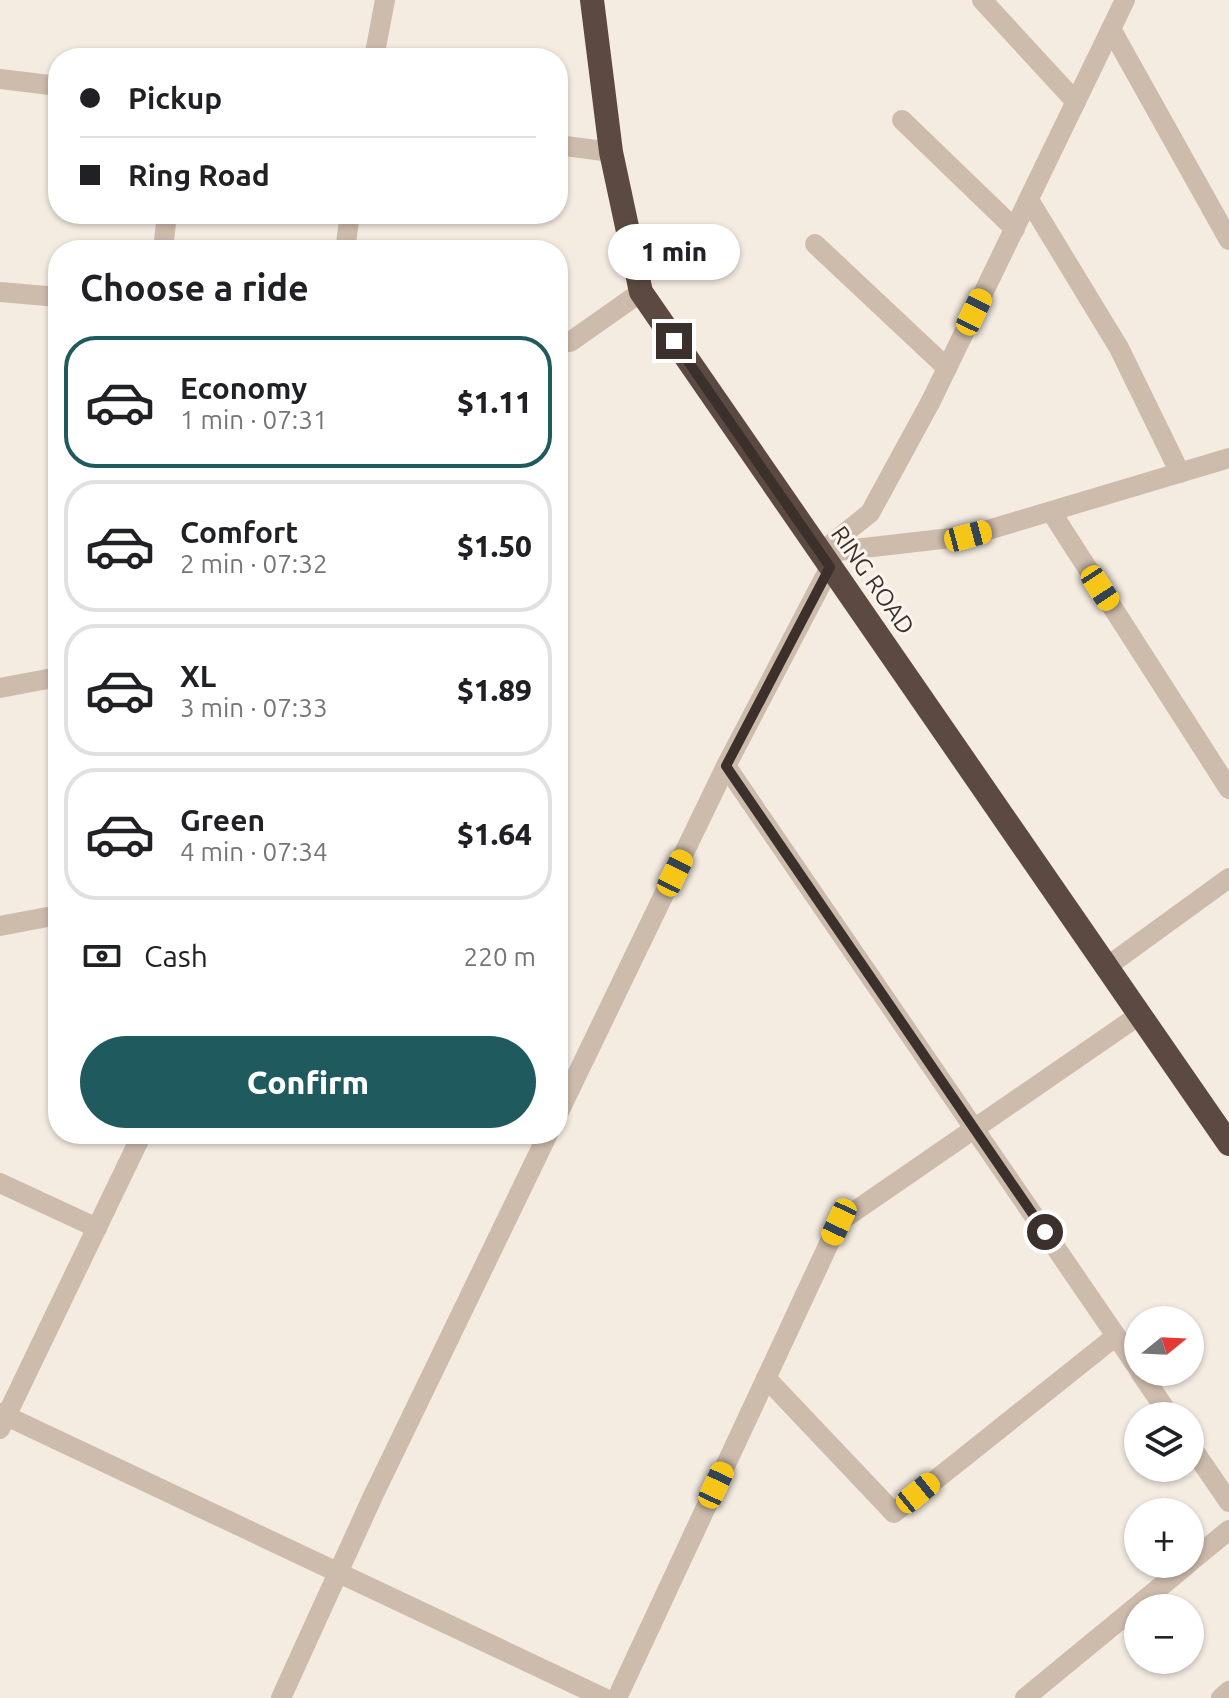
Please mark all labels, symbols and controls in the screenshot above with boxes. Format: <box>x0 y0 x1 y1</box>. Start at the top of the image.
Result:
text: Pickup <box>128 81 222 115</box>
text: Ring Road <box>128 158 270 192</box>
callout: 1 min <box>608 225 740 281</box>
text: 1 min <box>641 237 707 266</box>
text: Choose a ride <box>80 267 309 308</box>
car <box>953 285 995 339</box>
route end <box>656 323 692 359</box>
icon: car <box>84 366 156 438</box>
text: Economy <box>180 371 307 405</box>
text: $1.11 <box>457 385 532 419</box>
text: 1 min · 07:31 <box>180 405 328 434</box>
icon: car <box>84 510 156 582</box>
text: Comfort <box>180 515 298 549</box>
car <box>942 518 994 554</box>
street label: RING ROAD <box>826 521 920 639</box>
text: $1.50 <box>457 529 532 563</box>
text: 2 min · 07:32 <box>180 549 328 578</box>
car <box>1077 561 1123 615</box>
icon: car <box>84 654 156 726</box>
text: XL <box>180 659 216 693</box>
text: $1.89 <box>457 673 532 707</box>
text: 3 min · 07:33 <box>180 693 328 722</box>
icon: car <box>84 798 156 870</box>
text: Green <box>180 803 265 837</box>
text: $1.64 <box>457 817 532 851</box>
text: 4 min · 07:34 <box>180 837 328 866</box>
car <box>654 846 696 900</box>
icon: cash <box>80 934 124 978</box>
text: Cash <box>144 939 208 973</box>
text: 220 m <box>464 942 536 971</box>
button: Confirm <box>80 1036 536 1128</box>
car <box>818 1195 860 1249</box>
route start <box>1027 1214 1063 1250</box>
north arrow <box>1124 1306 1204 1386</box>
map controls <box>1124 1306 1204 1674</box>
button: layers <box>1124 1402 1204 1482</box>
car <box>695 1458 737 1512</box>
car <box>892 1469 944 1517</box>
button: + <box>1124 1498 1204 1578</box>
button: − <box>1124 1594 1204 1674</box>

